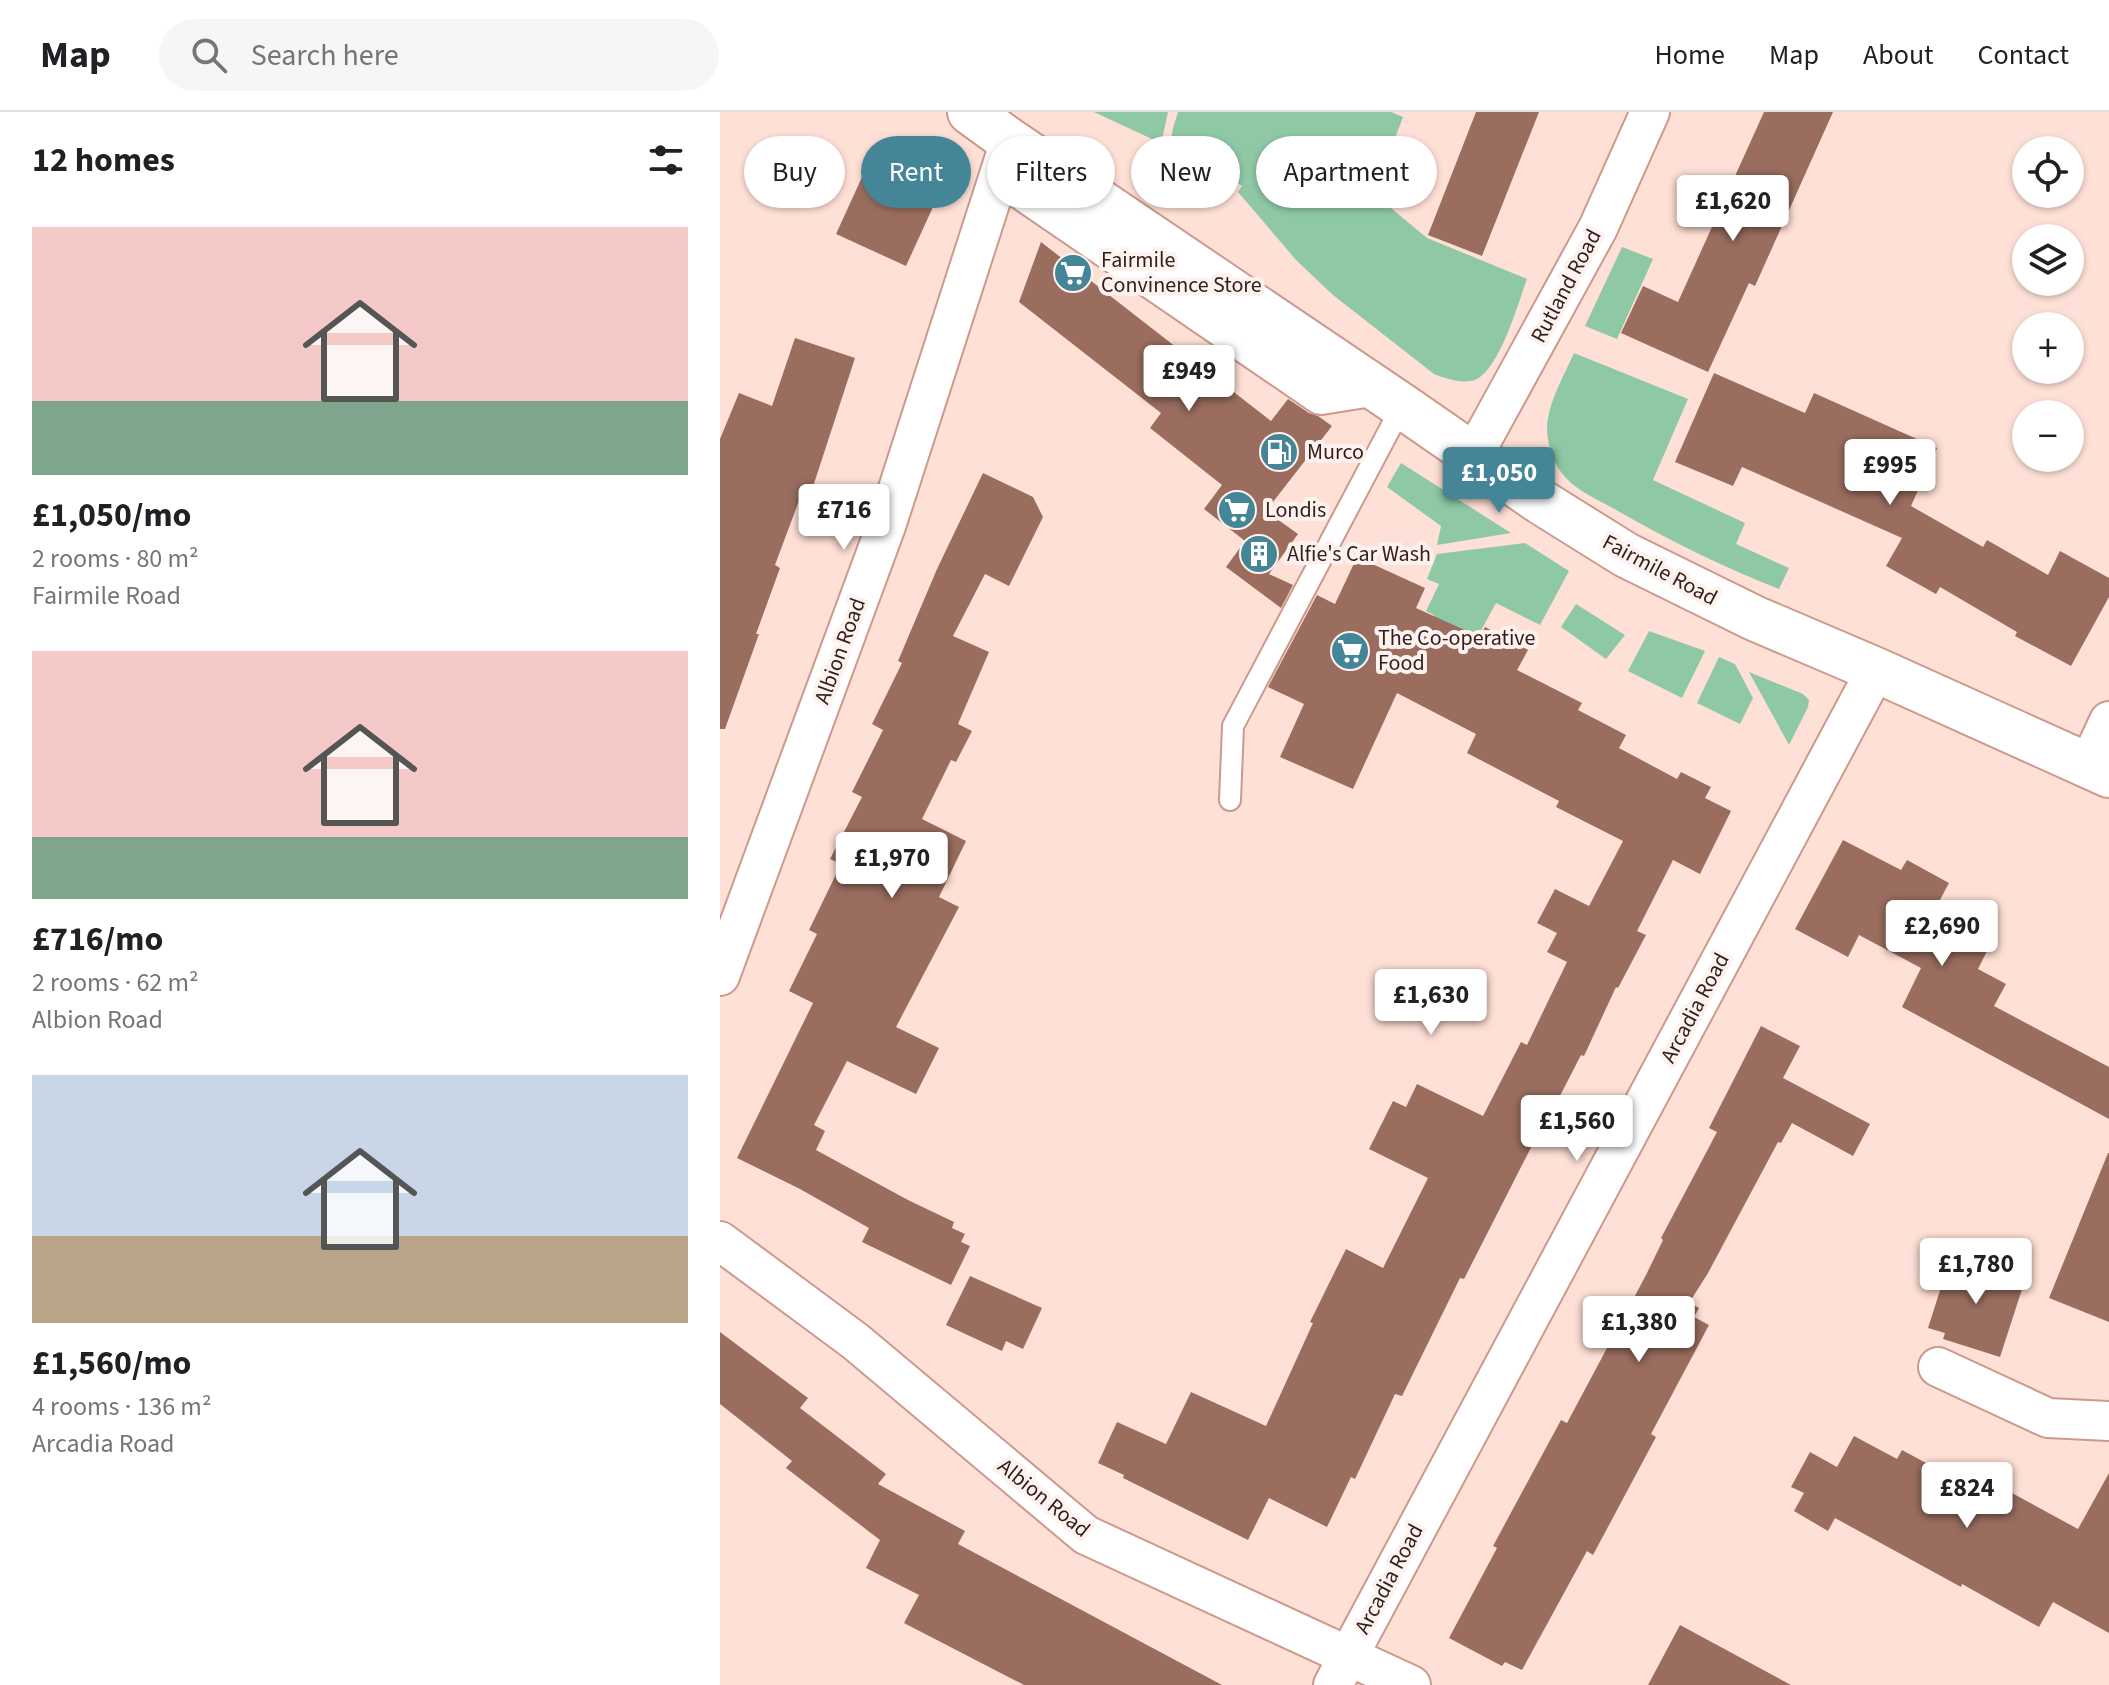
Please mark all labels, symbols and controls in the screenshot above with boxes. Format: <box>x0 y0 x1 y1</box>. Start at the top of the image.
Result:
search box <box>159 19 719 91</box>
text: Map <box>40 28 111 82</box>
icon: search <box>187 33 231 77</box>
text: Search here <box>251 34 399 77</box>
text: Home <box>1654 35 1725 75</box>
text: Map <box>1769 35 1819 75</box>
text: About <box>1863 35 1934 75</box>
text: Contact <box>1978 35 2069 75</box>
text: 12 homes <box>32 136 175 185</box>
chip: Buy <box>744 136 845 208</box>
chip: Rent <box>861 136 971 208</box>
chip: Filters <box>987 136 1115 208</box>
chip: New <box>1131 136 1240 208</box>
chip: Apartment <box>1256 136 1437 208</box>
map controls <box>2012 136 2084 472</box>
button: locate <box>2012 136 2084 208</box>
icon: filters <box>644 138 688 182</box>
pin: £1,620 <box>1668 175 1798 243</box>
text: £1,620 <box>1695 182 1771 219</box>
street label: Rutland Road <box>1523 224 1609 348</box>
button: layers <box>2012 224 2084 296</box>
place label: Fairmile Convinence Store <box>1101 244 1262 301</box>
supermarket icon: Fairmile Convinence Store <box>1052 252 1094 294</box>
icon: home <box>288 279 432 423</box>
button: + <box>2012 312 2084 384</box>
pin: £949 <box>1142 345 1236 413</box>
text: £949 <box>1162 352 1216 389</box>
button: − <box>2012 400 2084 472</box>
fuel station icon: Murco <box>1258 431 1300 473</box>
place label: Murco <box>1307 436 1364 468</box>
pin: £995 <box>1843 439 1937 507</box>
text: £995 <box>1863 446 1917 483</box>
pin: £1,050 <box>1434 447 1564 515</box>
text: £1,050 <box>1461 454 1537 491</box>
pin: £716 <box>797 484 891 552</box>
supermarket icon: Londis <box>1216 489 1258 531</box>
text: £1,050/mo <box>32 491 192 540</box>
text: £716 <box>817 491 871 528</box>
place label: Londis <box>1265 494 1326 526</box>
street label: Fairmile Road <box>1597 526 1723 614</box>
building icon: Alfie's Car Wash <box>1238 533 1280 575</box>
place label: Alfie's Car Wash <box>1287 538 1431 570</box>
text: 2 rooms · 80 m² <box>32 540 199 577</box>
text: Fairmile Road <box>32 577 181 614</box>
street label: Albion Road <box>806 594 874 708</box>
place label: The Co-operative Food <box>1378 622 1536 679</box>
supermarket icon: The Co-operative Food <box>1329 630 1371 672</box>
icon: home <box>288 703 432 847</box>
pin: £1,970 <box>827 832 957 900</box>
text: £1,970 <box>854 839 930 876</box>
pin: £2,690 <box>1877 900 2007 968</box>
text: £2,690 <box>1904 907 1980 944</box>
text: £716/mo <box>32 915 163 964</box>
street label: Arcadia Road <box>1653 947 1737 1069</box>
text: 2 rooms · 62 m² <box>32 964 199 1001</box>
pin: £1,630 <box>1366 969 1496 1037</box>
text: £1,630 <box>1393 976 1469 1013</box>
text: Albion Road <box>32 1001 163 1038</box>
pin: £1,560 <box>1512 1095 1642 1163</box>
text: £1,560 <box>1539 1102 1615 1139</box>
icon: home <box>288 1127 432 1271</box>
pin: £1,780 <box>1911 1238 2041 1306</box>
text: £1,780 <box>1938 1245 2014 1282</box>
pin: £1,380 <box>1574 1296 1704 1364</box>
text: £1,380 <box>1601 1303 1677 1340</box>
text: £1,560/mo <box>32 1339 192 1388</box>
text: 4 rooms · 136 m² <box>32 1388 211 1425</box>
text: Arcadia Road <box>32 1425 175 1462</box>
street label: Albion Road <box>991 1451 1097 1545</box>
pin: £824 <box>1920 1462 2014 1530</box>
text: £824 <box>1940 1469 1994 1506</box>
street label: Arcadia Road <box>1347 1518 1431 1640</box>

